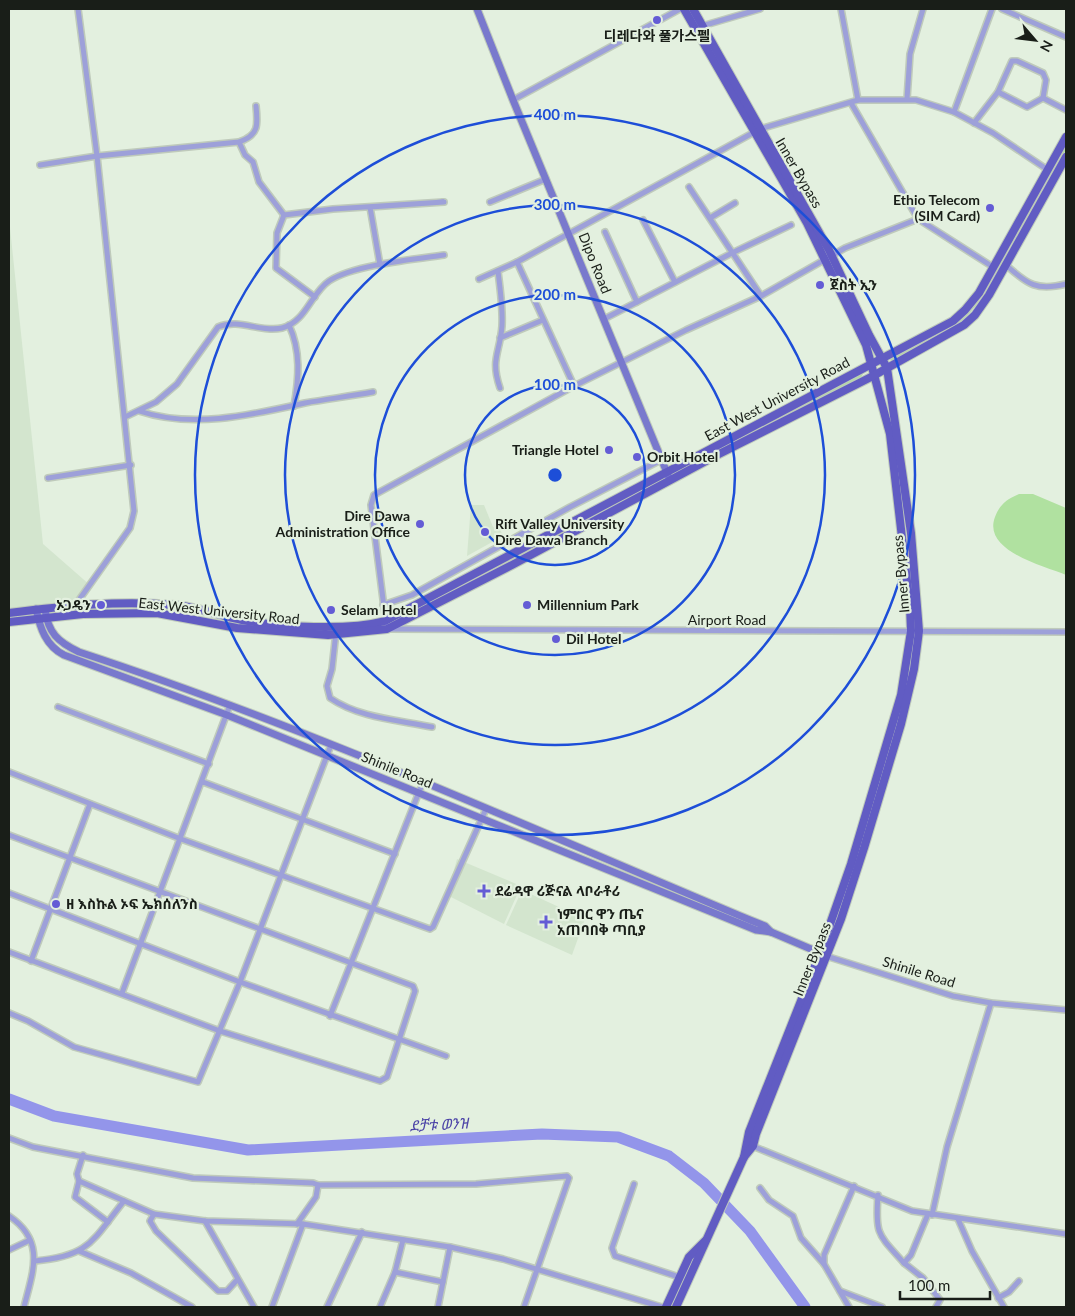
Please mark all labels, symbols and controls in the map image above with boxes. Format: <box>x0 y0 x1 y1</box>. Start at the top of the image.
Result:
marker: 디레다와 풀가스펠 <box>651 14 663 26</box>
north arrow <box>1010 15 1060 65</box>
place label: 디레다와 풀가스펠 <box>604 27 710 44</box>
text: N <box>1037 38 1057 55</box>
text: 400 m <box>534 105 576 123</box>
street label: Inner Bypass <box>773 135 826 211</box>
place label: Ethio Telecom (SIM Card) <box>893 191 980 224</box>
text: 300 m <box>534 195 576 213</box>
marker: Ethio Telecom (SIM Card) <box>984 202 996 214</box>
street label: Dipo Road <box>576 230 615 296</box>
place label: ጀስት ኢን <box>830 276 877 293</box>
marker: ጀስት ኢን <box>814 279 826 291</box>
text: 200 m <box>534 285 576 303</box>
street label: East West University Road <box>701 353 852 444</box>
text: 100 m <box>534 375 576 393</box>
place label: Triangle Hotel <box>512 441 599 458</box>
marker: Triangle Hotel <box>603 444 615 456</box>
place label: Orbit Hotel <box>647 448 718 465</box>
marker: Orbit Hotel <box>631 451 643 463</box>
centre of rings <box>546 466 564 484</box>
place label: Dire Dawa Administration Office <box>275 507 411 540</box>
place label: Rift Valley University Dire Dawa Branch <box>495 515 625 548</box>
marker: Dire Dawa Administration Office <box>414 518 426 530</box>
marker: Rift Valley University Dire Dawa Branch <box>479 526 491 538</box>
street label: Inner Bypass <box>889 534 912 614</box>
street label: East West University Road <box>138 594 300 627</box>
place label: ኦጋዴን <box>56 596 91 613</box>
place label: Millennium Park <box>537 596 639 613</box>
marker: ኦጋዴን <box>95 599 107 611</box>
marker: Millennium Park <box>521 599 533 611</box>
place label: Selam Hotel <box>341 601 416 618</box>
marker: Selam Hotel <box>325 604 337 616</box>
street label: Airport Road <box>688 611 766 628</box>
place label: Dil Hotel <box>566 630 622 647</box>
marker: Dil Hotel <box>550 633 562 645</box>
street label: Shinile Road <box>359 748 435 791</box>
place label: ደሬዳዋ ሪጅናል ላቦራቶሪ <box>495 882 620 899</box>
marker: ደሬዳዋ ሪጅናል ላቦራቶሪ <box>477 884 491 898</box>
place label: ዘ እስኩል ኦፍ ኤክሰለንስ <box>66 895 198 912</box>
marker: ዘ እስኩል ኦፍ ኤክሰለንስ <box>50 898 62 910</box>
place label: ነምበር ዋን ጤና አጠባበቅ ጣቢያ <box>557 905 646 938</box>
marker: ነምበር ዋን ጤና አጠባበቅ ጣቢያ <box>539 915 553 929</box>
street label: Inner Bypass <box>789 919 834 998</box>
street label: Shinile Road <box>881 952 958 991</box>
water label: ደቻቱ ወንዝ <box>409 1113 471 1135</box>
scale bar <box>900 1268 990 1300</box>
text: 100 m <box>908 1276 950 1294</box>

